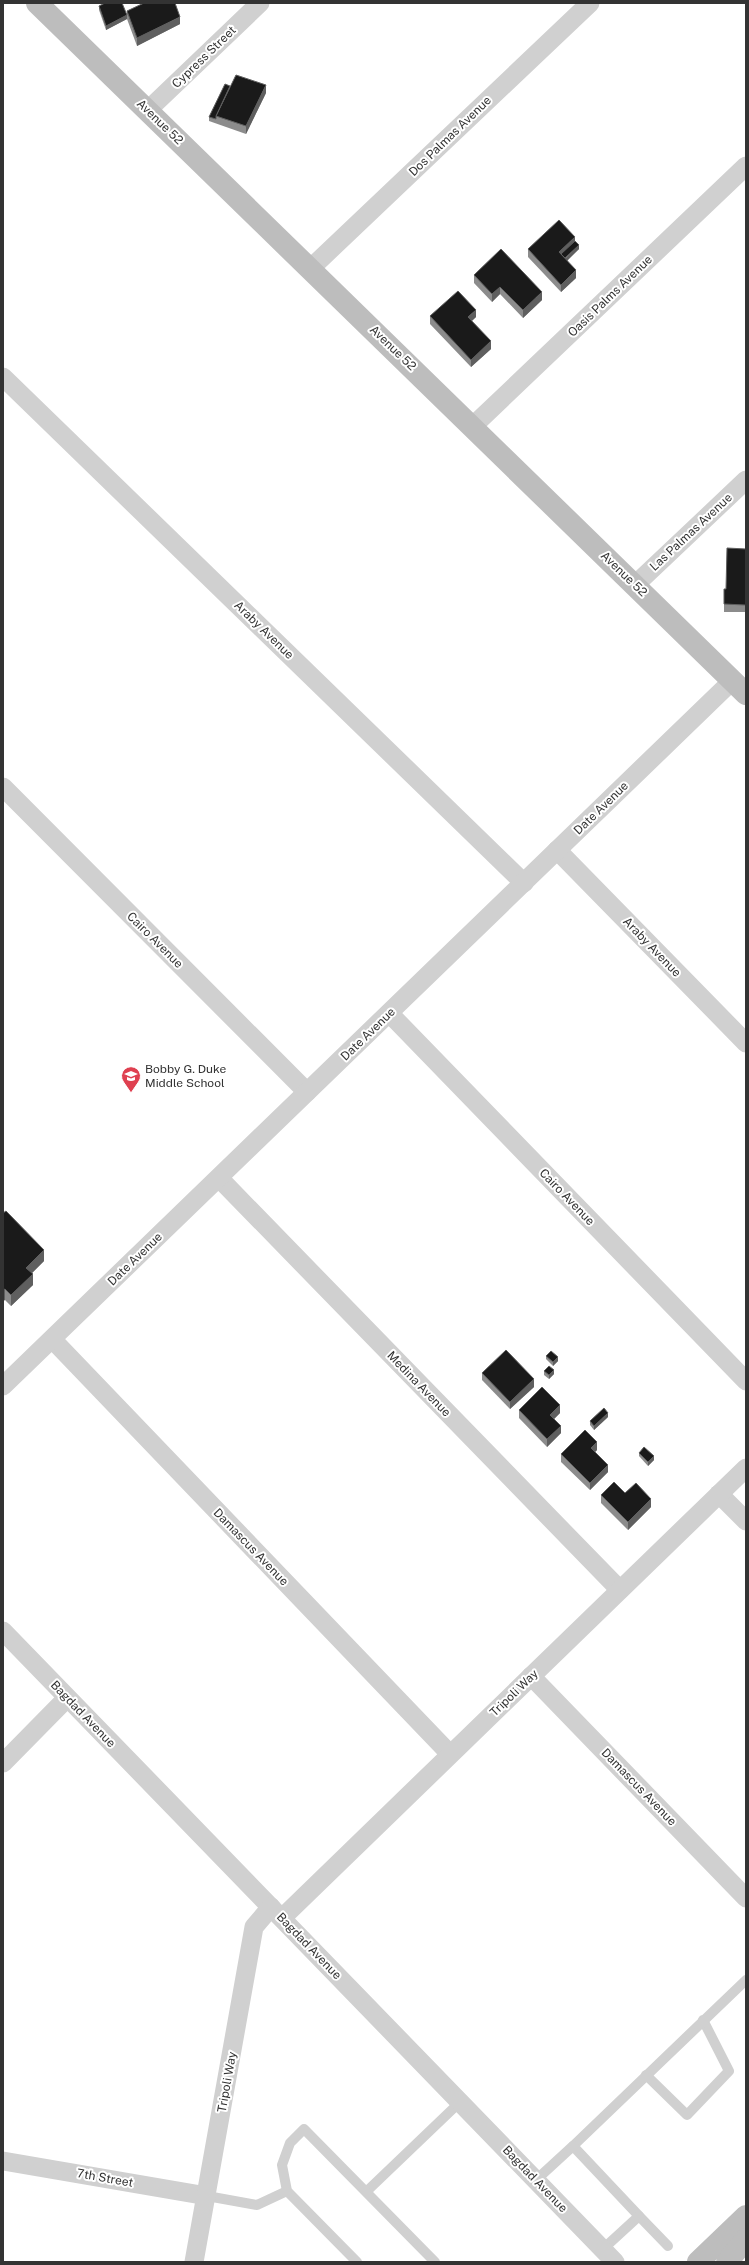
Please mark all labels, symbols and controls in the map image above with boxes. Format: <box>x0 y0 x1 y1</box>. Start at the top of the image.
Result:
street label: Cypress Street <box>169 23 239 91</box>
street label: Dos Palmas Avenue <box>406 93 494 179</box>
street label: Avenue 52 <box>134 97 186 147</box>
street label: Oasis Palms Avenue <box>565 252 655 340</box>
street label: Avenue 52 <box>367 323 419 373</box>
street label: Las Palmas Avenue <box>647 490 735 574</box>
street label: Avenue 52 <box>598 549 650 599</box>
street label: Araby Avenue <box>231 598 297 662</box>
street label: Date Avenue <box>571 778 631 837</box>
street label: Cairo Avenue <box>124 909 186 971</box>
street label: Araby Avenue <box>620 914 684 980</box>
street label: Date Avenue <box>338 1004 398 1063</box>
place label: Bobby G. Duke Middle School <box>145 1062 227 1090</box>
school or university icon: Bobby G. Duke Middle School <box>120 1065 142 1093</box>
street label: Cairo Avenue <box>537 1166 598 1228</box>
street label: Date Avenue <box>105 1229 165 1288</box>
street label: Medina Avenue <box>384 1348 454 1420</box>
street label: Damascus Avenue <box>211 1506 291 1589</box>
street label: Tripoli Way <box>487 1666 541 1719</box>
street label: Bagdad Avenue <box>48 1678 118 1750</box>
street label: Damascus Avenue <box>599 1746 679 1829</box>
street label: Bagdad Avenue <box>274 1910 344 1982</box>
street label: Tripoli Way <box>215 2050 239 2113</box>
street label: Bagdad Avenue <box>500 2143 570 2215</box>
street label: 7th Street <box>76 2166 134 2190</box>

